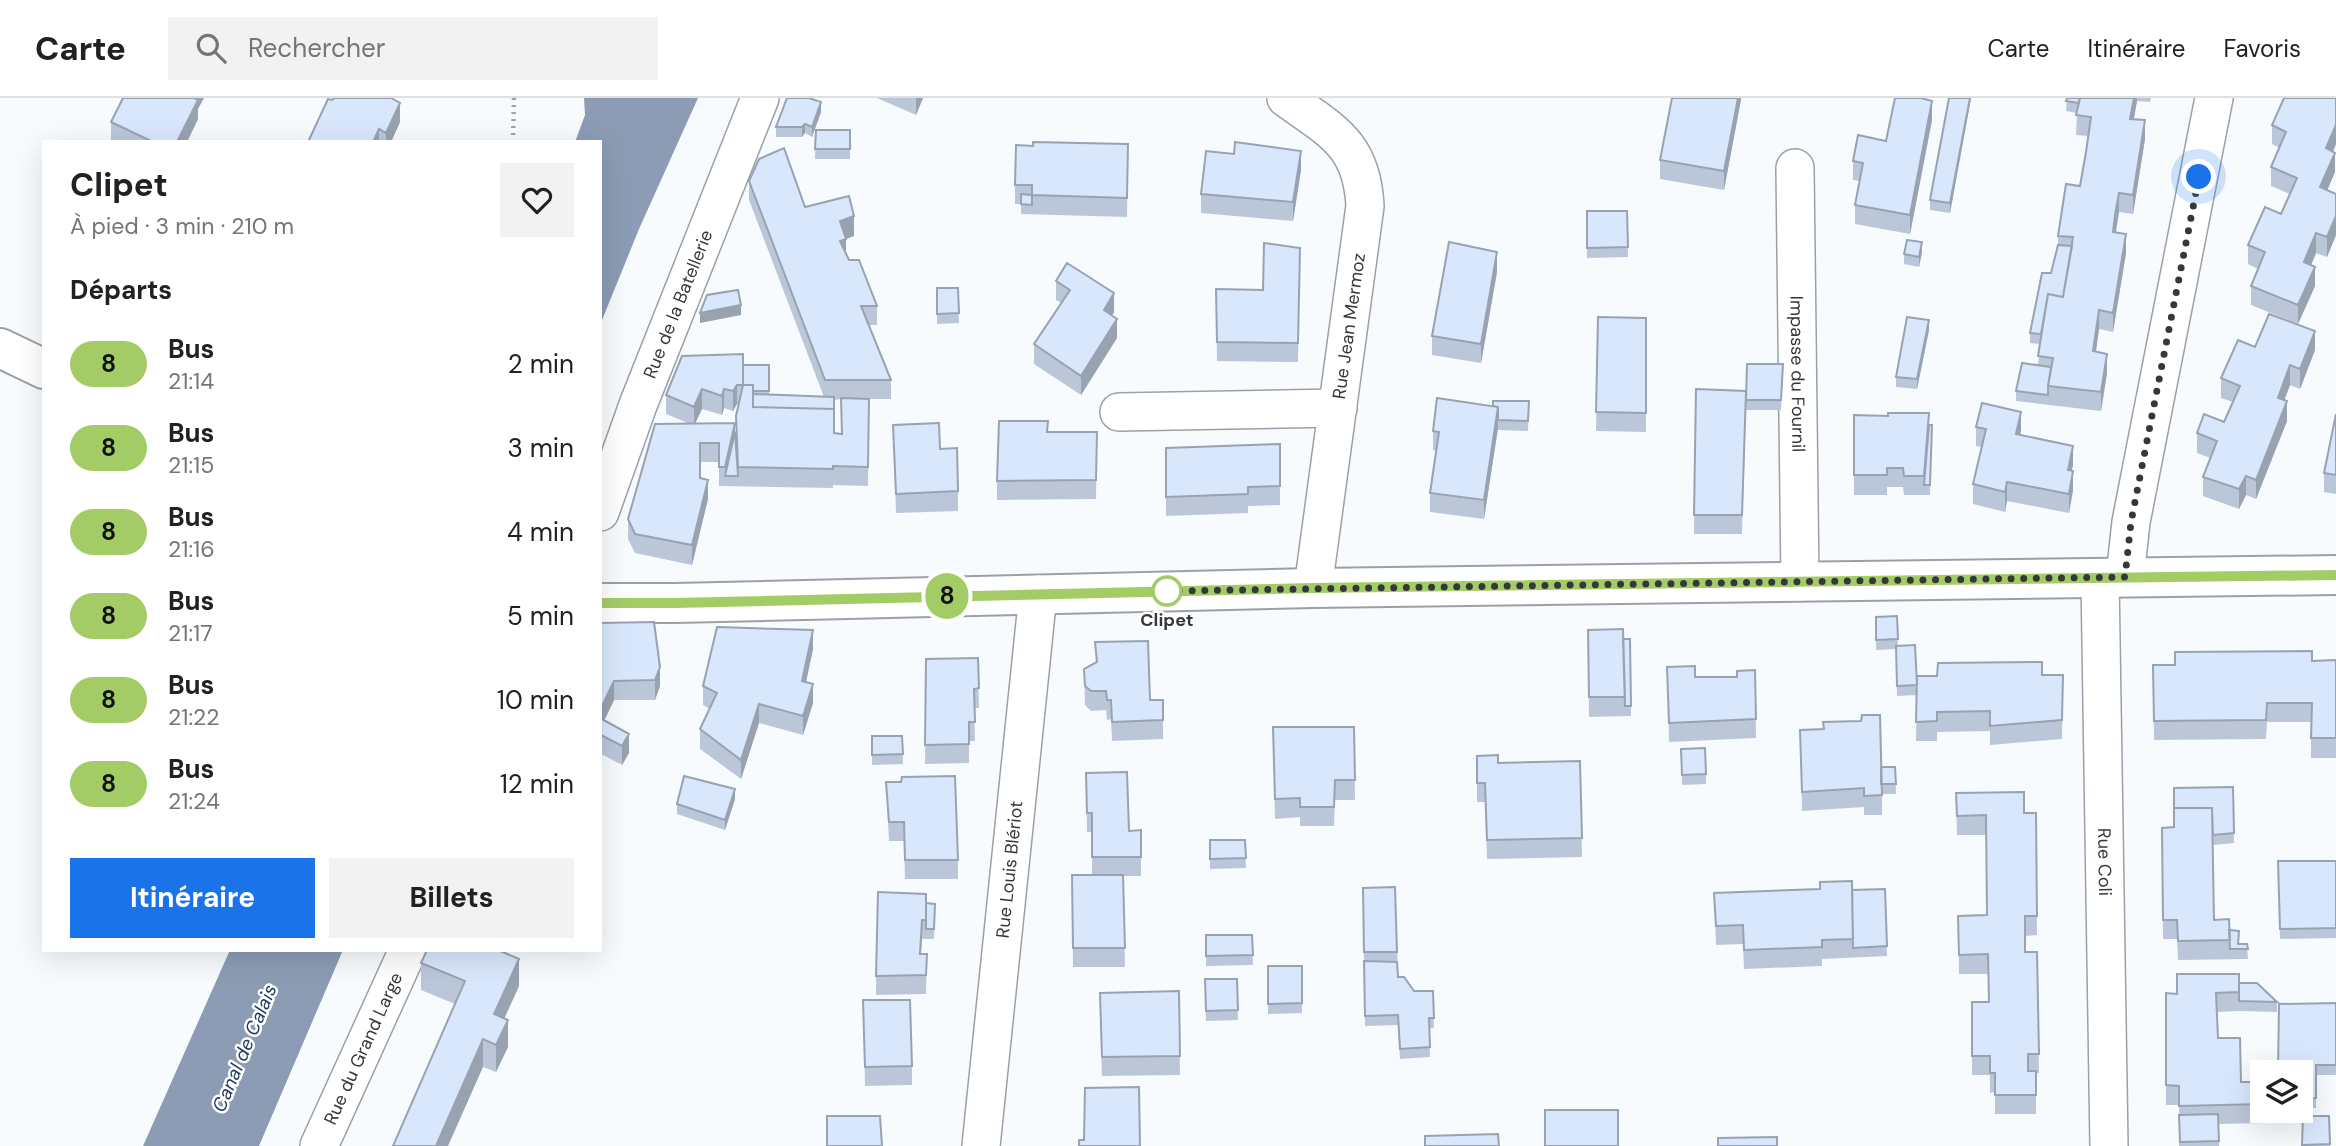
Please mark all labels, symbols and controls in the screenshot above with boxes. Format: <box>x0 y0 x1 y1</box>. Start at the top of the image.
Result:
search box <box>168 17 658 80</box>
text: Carte <box>35 27 126 70</box>
icon: search <box>192 29 230 67</box>
text: Rechercher <box>248 31 385 65</box>
text: Carte <box>1988 33 2049 64</box>
text: Itinéraire <box>2087 33 2185 64</box>
text: Favoris <box>2223 33 2301 64</box>
your location <box>2181 159 2216 194</box>
text: Clipet <box>70 163 168 206</box>
button: heart <box>500 163 574 237</box>
text: À pied · 3 min · 210 m <box>70 211 294 241</box>
street label: Rue de la Batellerie <box>638 226 718 382</box>
street label: Rue Jean Mermoz <box>1327 251 1371 401</box>
text: Départs <box>70 273 172 307</box>
street label: Impasse du Fournil <box>1785 296 1810 452</box>
text: Bus <box>168 332 214 366</box>
text: 2 min <box>508 347 574 381</box>
text: 8 <box>101 348 116 379</box>
text: 21:14 <box>168 366 214 396</box>
text: Bus <box>168 416 214 450</box>
text: 3 min <box>507 431 574 465</box>
text: 8 <box>101 432 116 463</box>
text: 21:15 <box>168 450 214 480</box>
text: Bus <box>168 500 214 534</box>
text: 4 min <box>507 515 574 549</box>
text: 8 <box>101 516 116 547</box>
text: 21:16 <box>168 534 215 564</box>
line badge: 8 <box>924 573 970 619</box>
marker: Clipet <box>1152 576 1182 606</box>
text: 8 <box>939 580 955 611</box>
text: Bus <box>168 584 214 618</box>
text: 5 min <box>507 599 574 633</box>
text: 8 <box>101 600 116 631</box>
place label: Clipet <box>1140 608 1194 632</box>
text: 21:17 <box>168 618 213 648</box>
text: Bus <box>168 668 214 702</box>
text: 10 min <box>497 683 574 717</box>
text: 8 <box>101 684 116 715</box>
text: 21:22 <box>168 702 220 732</box>
text: Bus <box>168 752 214 786</box>
text: 12 min <box>500 767 574 801</box>
text: 8 <box>101 768 116 799</box>
text: 21:24 <box>168 786 220 816</box>
street label: Rue Louis Blériot <box>991 800 1029 939</box>
street label: Rue Coli <box>2092 828 2117 896</box>
button: Itinéraire <box>70 858 315 938</box>
button: Billets <box>329 858 574 938</box>
street label: Rue du Grand Large <box>318 969 408 1129</box>
water label: Canal de Calais <box>206 981 283 1116</box>
map controls <box>2250 1060 2313 1123</box>
button: layers <box>2250 1060 2313 1123</box>

